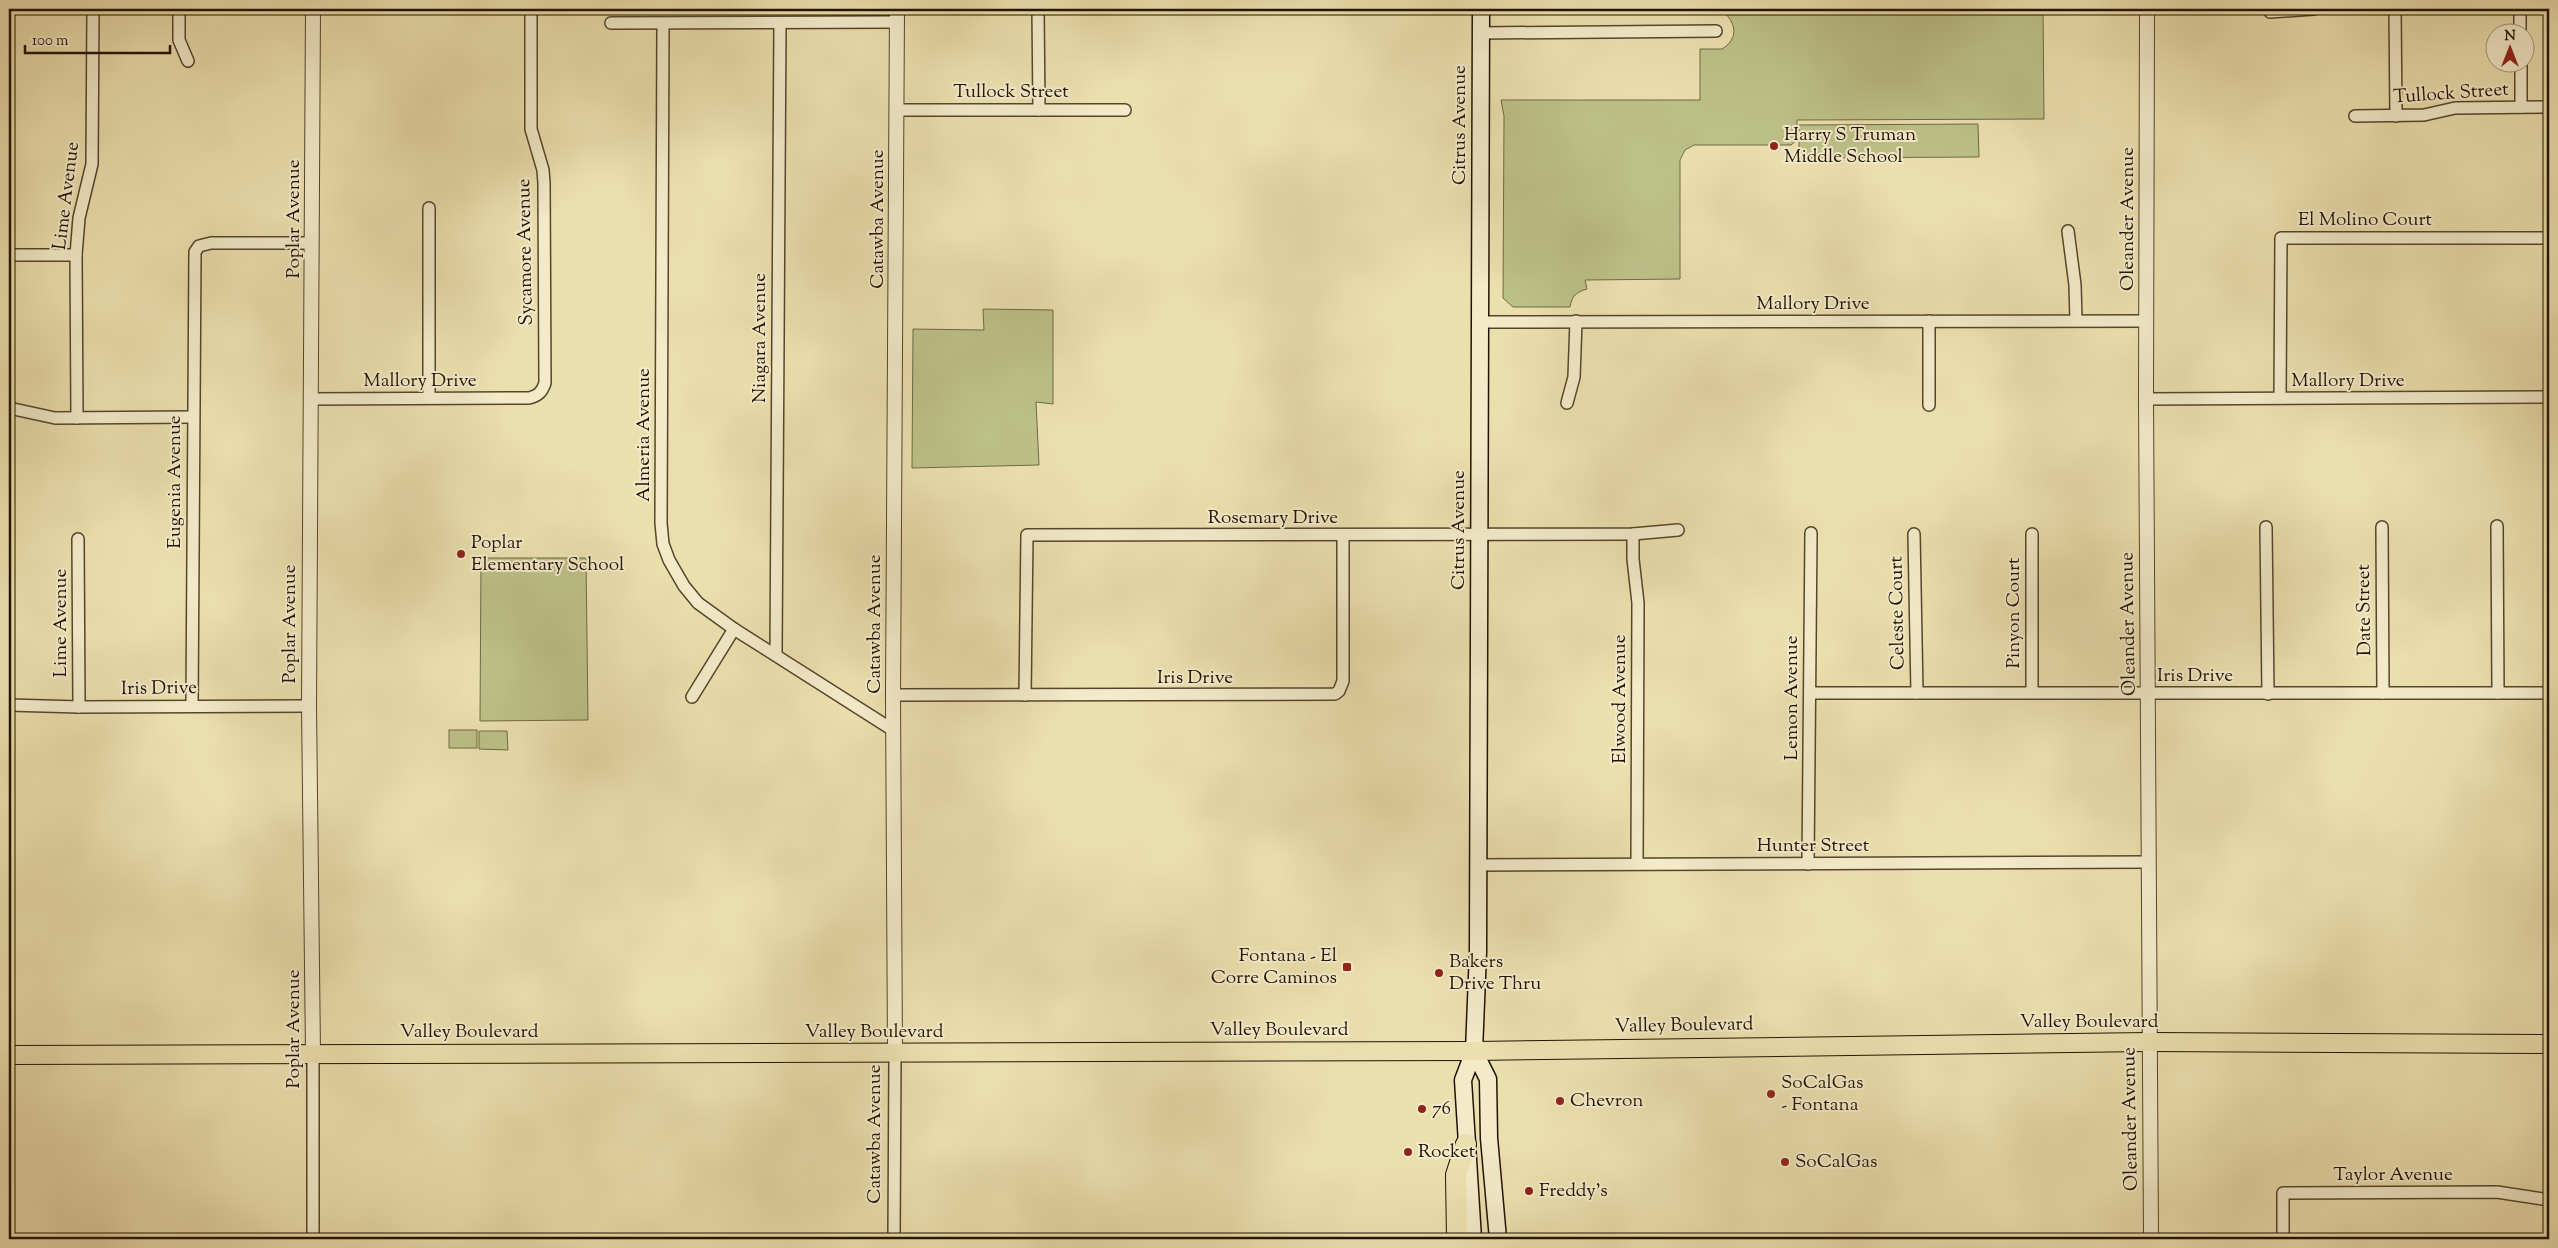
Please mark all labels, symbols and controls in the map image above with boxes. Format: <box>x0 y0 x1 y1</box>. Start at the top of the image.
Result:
scale bar <box>25 22 170 54</box>
north arrow <box>2486 22 2536 72</box>
text: N <box>2504 27 2516 47</box>
text: 100 m <box>32 31 69 52</box>
street label: Citrus Avenue <box>1447 65 1474 185</box>
street label: Tullock Street <box>2393 76 2510 111</box>
street label: Tullock Street <box>953 79 1069 106</box>
place label: Harry S Truman Middle School <box>1784 122 1916 171</box>
street label: Lime Avenue <box>47 140 87 252</box>
marker: Harry S Truman Middle School <box>1768 140 1780 152</box>
street label: Oleander Avenue <box>2115 147 2142 291</box>
street label: Catawba Avenue <box>865 149 892 289</box>
street label: Poplar Avenue <box>281 159 308 279</box>
street label: Sycamore Avenue <box>511 178 541 326</box>
street label: El Molino Court <box>2298 207 2433 234</box>
street label: Niagara Avenue <box>747 273 774 403</box>
street label: Mallory Drive <box>1756 291 1870 318</box>
street label: Mallory Drive <box>363 368 477 395</box>
street label: Almeria Avenue <box>631 368 658 502</box>
street label: Mallory Drive <box>2291 368 2405 395</box>
street label: Eugenia Avenue <box>162 415 189 549</box>
street label: Citrus Avenue <box>1446 470 1473 590</box>
street label: Rosemary Drive <box>1208 505 1338 532</box>
place label: Poplar Elementary School <box>471 530 624 579</box>
marker: Poplar Elementary School <box>455 548 467 560</box>
street label: Oleander Avenue <box>2114 552 2144 696</box>
street label: Catawba Avenue <box>862 554 889 694</box>
street label: Celeste Court <box>1883 555 1912 670</box>
street label: Pinyon Court <box>2001 557 2028 669</box>
street label: Date Street <box>2351 563 2379 656</box>
street label: Poplar Avenue <box>277 564 304 684</box>
street label: Lime Avenue <box>48 568 75 677</box>
street label: Elwood Avenue <box>1607 634 1634 764</box>
street label: Lemon Avenue <box>1779 635 1806 760</box>
street label: Iris Drive <box>2157 663 2233 690</box>
street label: Iris Drive <box>1157 665 1233 692</box>
street label: Iris Drive <box>121 675 197 703</box>
street label: Hunter Street <box>1757 833 1870 860</box>
place label: Fontana - El Corre Caminos <box>1211 943 1337 992</box>
place label: Bakers Drive Thru <box>1449 949 1541 998</box>
marker: Fontana - El Corre Caminos <box>1341 961 1353 973</box>
marker: Bakers Drive Thru <box>1433 967 1445 979</box>
street label: Poplar Avenue <box>281 969 308 1089</box>
street label: Valley Boulevard <box>2020 1009 2159 1036</box>
street label: Valley Boulevard <box>1614 1011 1754 1041</box>
street label: Valley Boulevard <box>1210 1017 1349 1044</box>
street label: Valley Boulevard <box>400 1019 539 1046</box>
street label: Valley Boulevard <box>805 1019 944 1046</box>
street label: Oleander Avenue <box>2116 1047 2146 1191</box>
street label: Catawba Avenue <box>862 1064 889 1204</box>
place label: SoCalGas - Fontana <box>1781 1070 1863 1119</box>
place label: Chevron <box>1570 1088 1644 1115</box>
marker: SoCalGas - Fontana <box>1765 1088 1777 1100</box>
marker: Chevron <box>1554 1095 1566 1107</box>
place label: 76 <box>1432 1096 1451 1123</box>
marker: 76 <box>1416 1103 1428 1115</box>
place label: Rocket <box>1418 1139 1476 1166</box>
marker: Rocket <box>1402 1146 1414 1158</box>
place label: SoCalGas <box>1795 1149 1877 1176</box>
marker: SoCalGas <box>1779 1156 1791 1168</box>
street label: Taylor Avenue <box>2333 1162 2453 1189</box>
place label: Freddy's <box>1539 1178 1608 1205</box>
marker: Freddy's <box>1523 1185 1535 1197</box>

